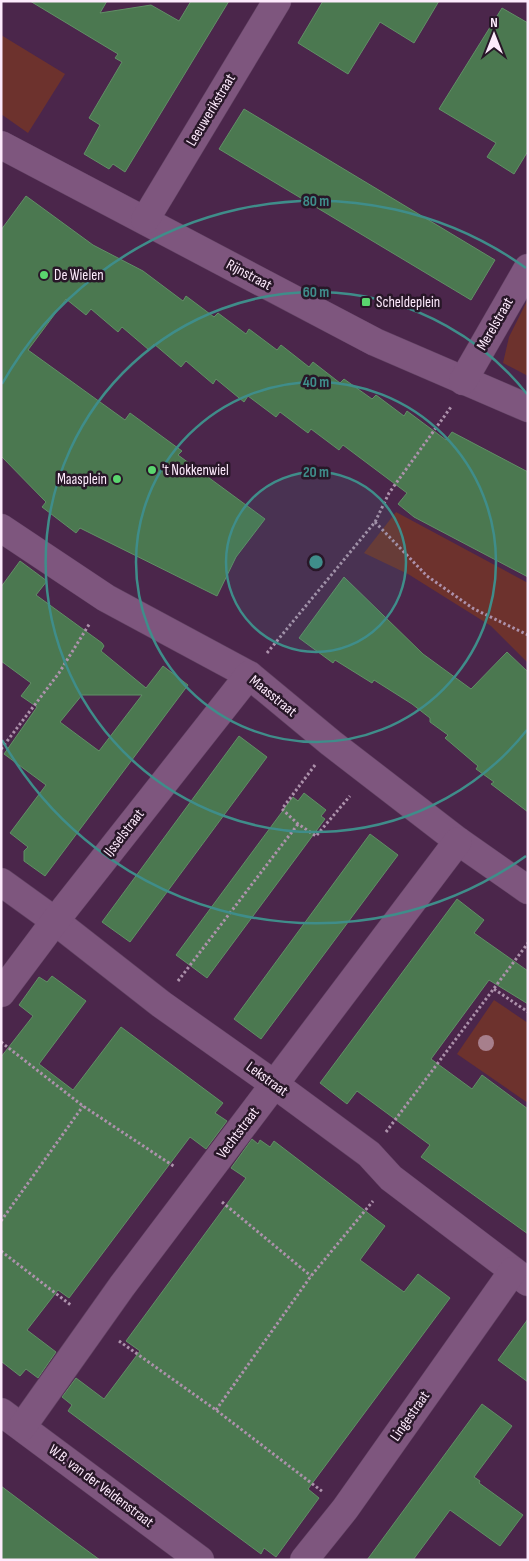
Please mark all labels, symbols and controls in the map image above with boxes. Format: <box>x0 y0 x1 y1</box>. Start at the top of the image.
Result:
north arrow <box>469 10 519 60</box>
text: N <box>490 14 498 31</box>
street label: Leeuwerikstraat <box>182 70 240 150</box>
text: 80 m <box>303 192 329 211</box>
street label: Rijnstraat <box>223 255 275 295</box>
place label: De Wielen <box>54 266 104 285</box>
marker: De Wielen <box>38 269 50 281</box>
text: 60 m <box>303 283 329 302</box>
place label: Scheldeplein <box>376 293 440 312</box>
street label: Merelstraat <box>472 294 518 354</box>
marker: Scheldeplein <box>360 296 372 308</box>
text: 40 m <box>303 373 329 392</box>
place label: 't Nokkenwiel <box>162 461 229 480</box>
text: 20 m <box>303 463 329 482</box>
marker: 't Nokkenwiel <box>146 464 158 476</box>
place label: Maasplein <box>57 470 107 489</box>
marker: Maasplein <box>111 473 123 485</box>
centre of rings <box>307 553 325 571</box>
street label: Maasstraat <box>245 671 301 721</box>
street label: IJsselstraat <box>99 805 149 861</box>
street label: Lekstraat <box>242 1057 292 1101</box>
street label: Vechtstraat <box>213 1103 264 1162</box>
street label: Lingestraat <box>386 1387 434 1445</box>
street label: W.B. van der Veldenstraat <box>45 1440 158 1532</box>

